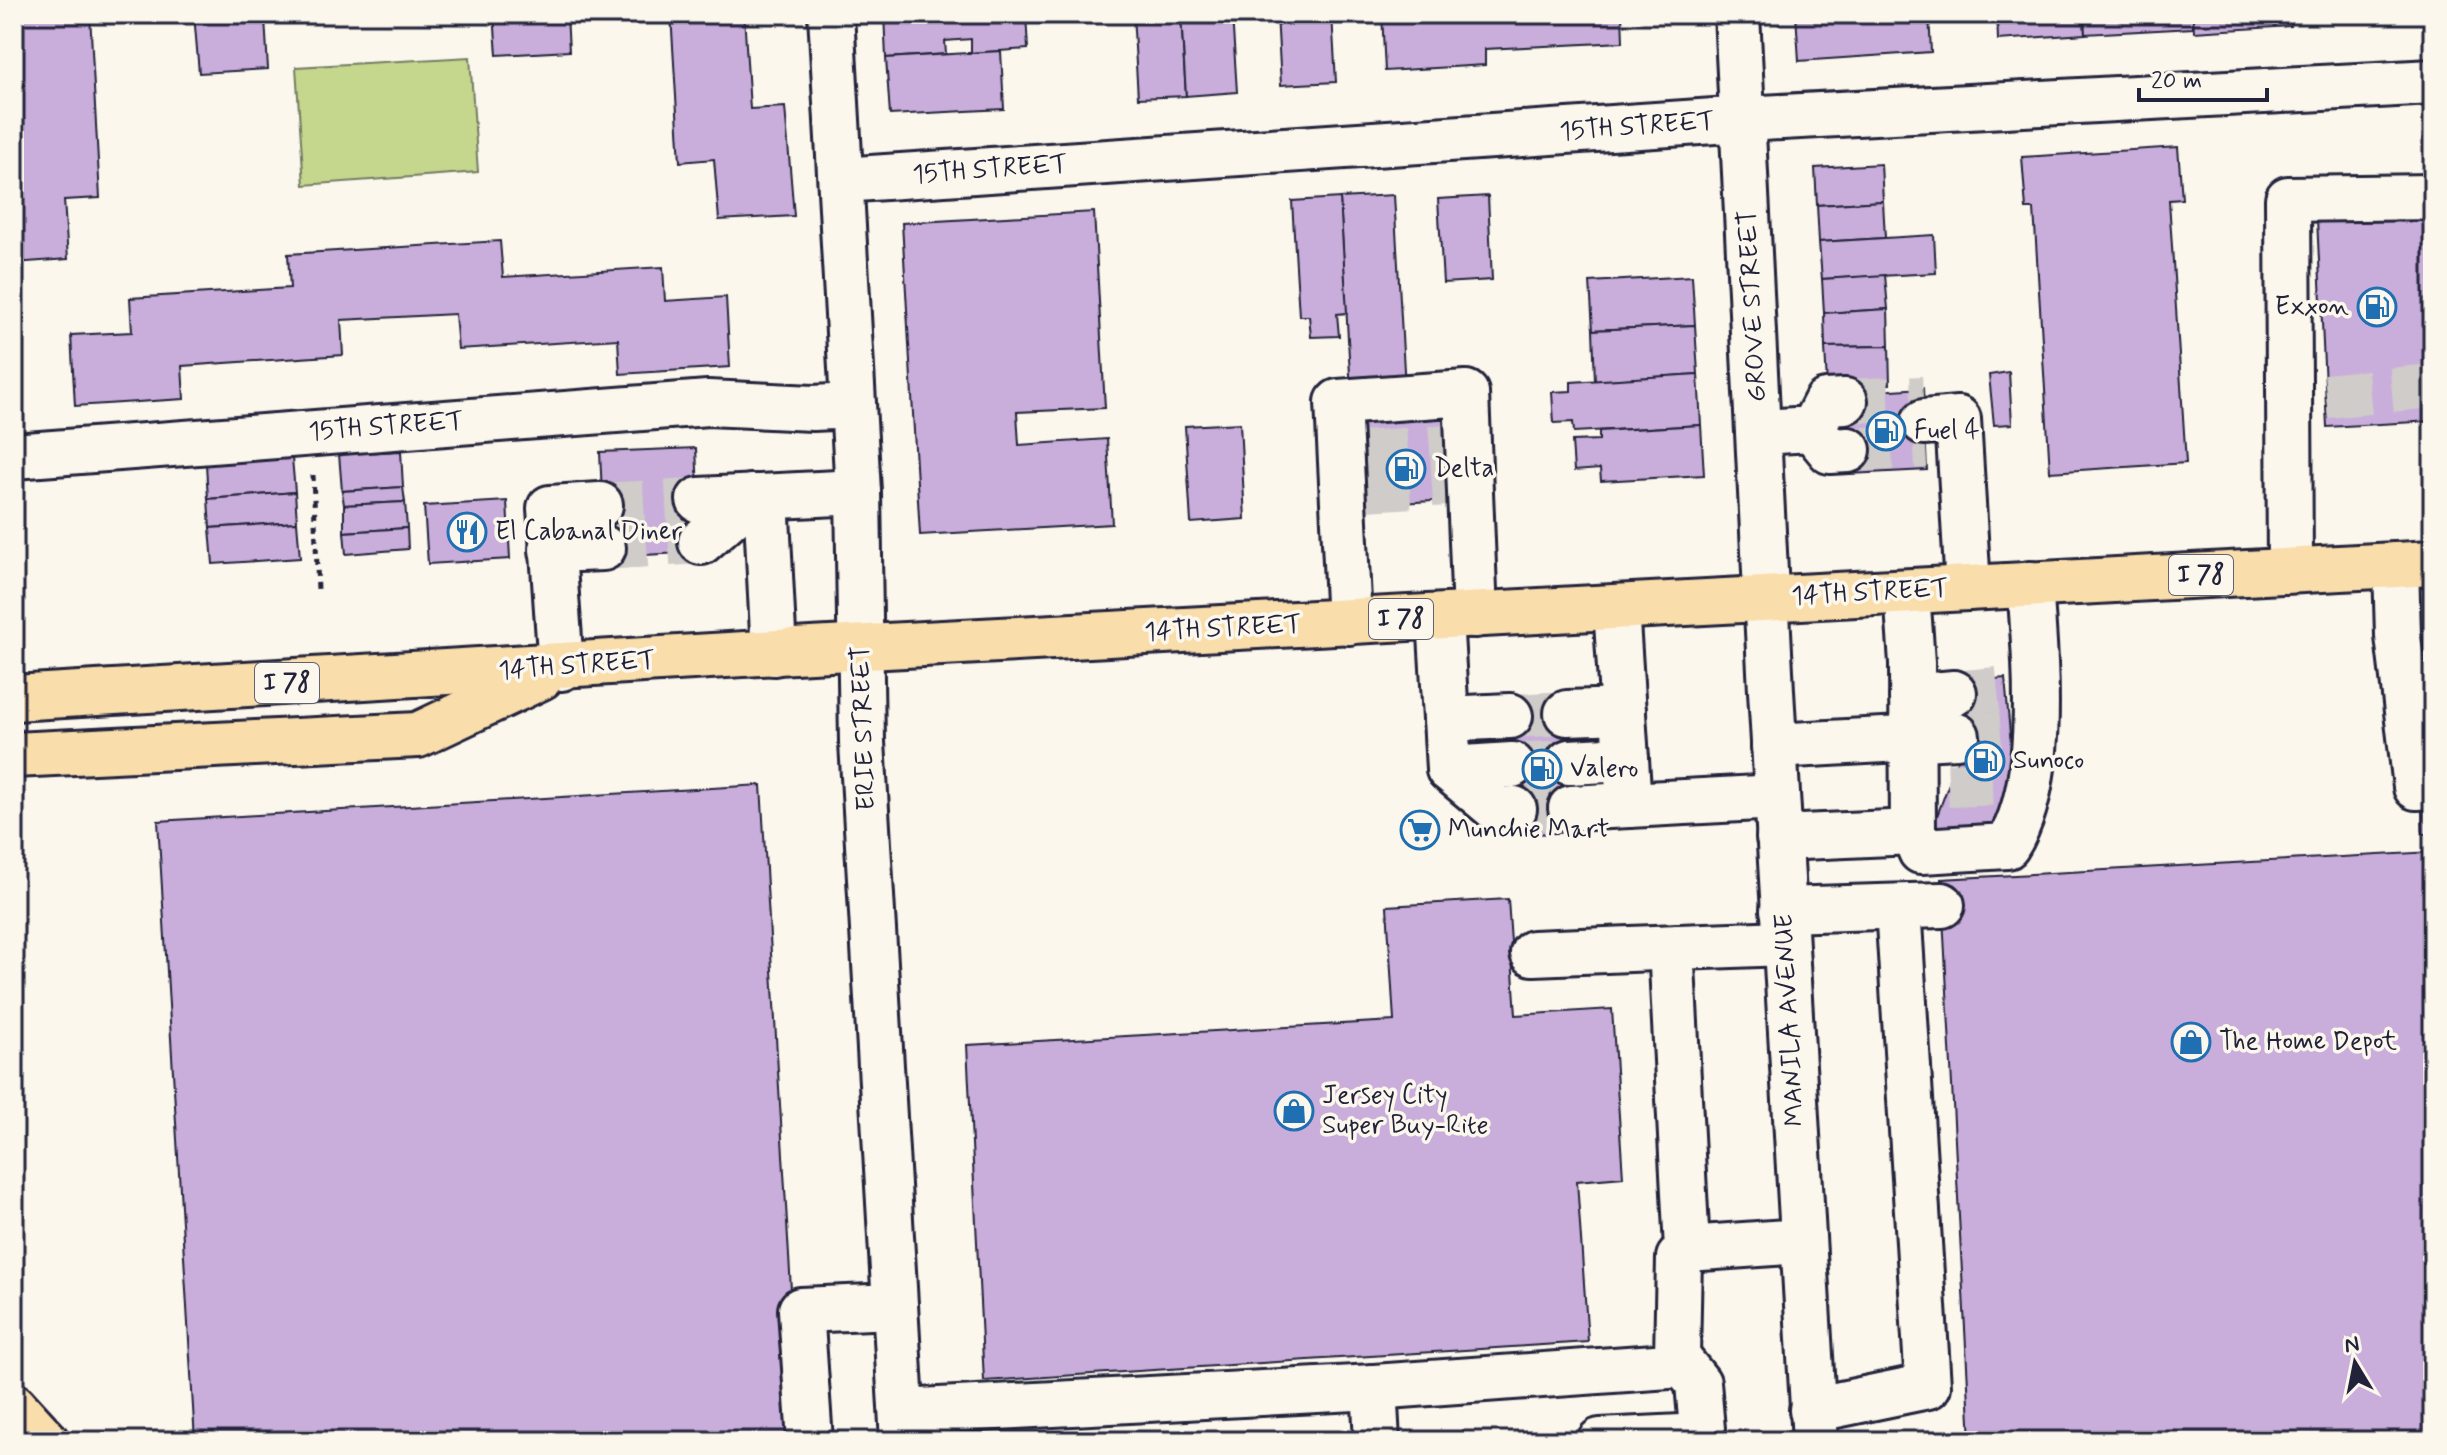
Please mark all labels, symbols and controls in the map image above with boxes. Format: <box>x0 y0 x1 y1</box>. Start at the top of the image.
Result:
scale bar <box>2139 52 2267 102</box>
text: 20 m <box>2151 66 2202 97</box>
street label: 15TH STREET <box>1558 105 1716 149</box>
street label: 15TH STREET <box>911 148 1069 192</box>
street label: GROVE STREET <box>1731 209 1775 403</box>
fuel station icon: Exxon <box>2356 286 2398 328</box>
place label: Exxon <box>2275 290 2349 324</box>
street label: 15TH STREET <box>307 405 465 449</box>
fuel station icon: Fuel 4 <box>1865 410 1907 452</box>
place label: Fuel 4 <box>1914 414 1980 448</box>
fuel station icon: Delta <box>1385 448 1427 490</box>
place label: Delta <box>1434 452 1494 486</box>
restaurant icon: El Cabanal Diner <box>446 511 488 553</box>
place label: El Cabanal Diner <box>495 515 682 549</box>
road number: I 78 <box>2169 555 2233 595</box>
street label: 14TH STREET <box>1791 572 1949 614</box>
road number: I 78 <box>1369 599 1433 639</box>
street label: 14TH STREET <box>1144 608 1302 650</box>
street label: 14TH STREET <box>497 644 657 688</box>
street label: ERIE STREET <box>844 645 884 811</box>
road number: I 78 <box>255 663 319 703</box>
fuel station icon: Sunoco <box>1964 740 2006 782</box>
place label: Sunoco <box>2013 744 2084 778</box>
fuel station icon: Valero <box>1521 748 1563 790</box>
place label: Valero <box>1570 752 1639 786</box>
supermarket icon: Munchie Mart <box>1399 809 1441 851</box>
place label: Munchie Mart <box>1448 813 1609 847</box>
street label: MANILA AVENUE <box>1767 913 1813 1127</box>
shop icon: The Home Depot <box>2170 1021 2212 1063</box>
place label: The Home Depot <box>2219 1025 2397 1059</box>
place label: Jersey City Super Buy-Rite <box>1322 1079 1489 1143</box>
shop icon: Jersey City Super Buy-Rite <box>1273 1090 1315 1132</box>
north arrow <box>2315 1323 2395 1403</box>
text: N <box>2342 1330 2362 1360</box>

